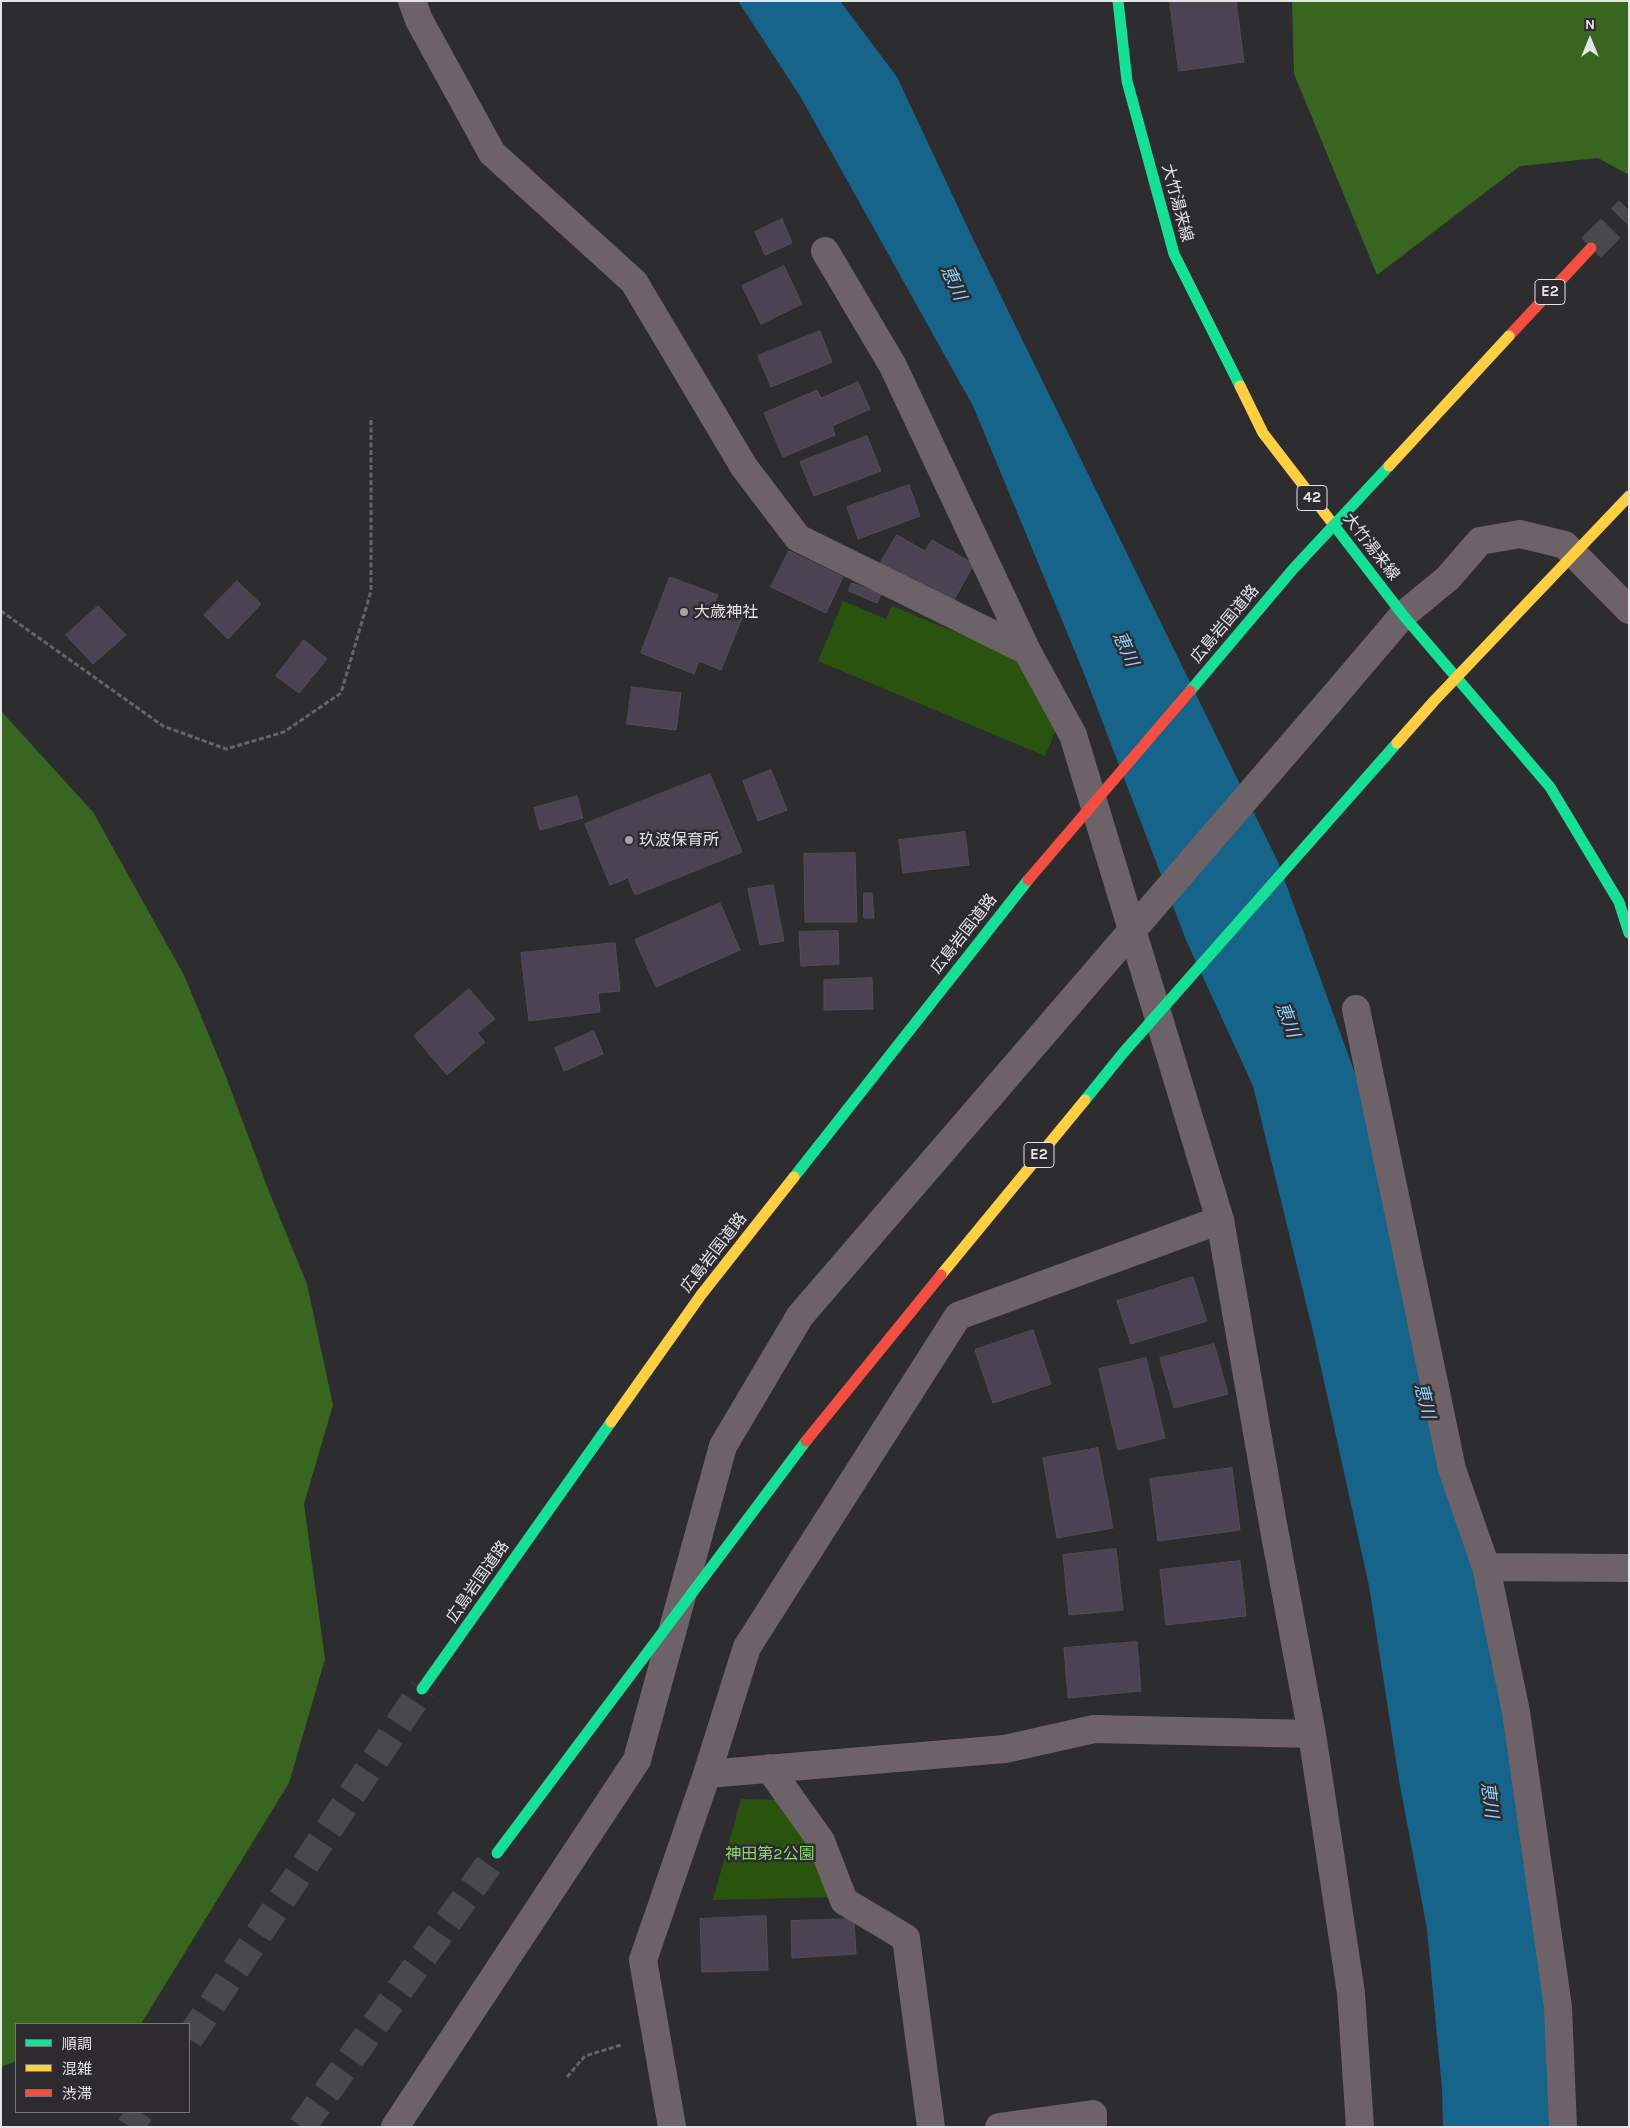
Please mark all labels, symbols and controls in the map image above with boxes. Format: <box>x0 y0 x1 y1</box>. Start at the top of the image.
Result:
north arrow <box>1565 15 1615 65</box>
text: N <box>1585 16 1595 33</box>
street label: 大竹湯来線 <box>1157 162 1197 244</box>
water label: 恵川 <box>936 262 970 304</box>
road number: E2 <box>1535 280 1565 304</box>
road number: 42 <box>1297 486 1327 510</box>
street label: 大竹湯来線 <box>1339 510 1403 584</box>
street label: 広島岩国道路 <box>1187 581 1263 667</box>
place label: 大歳神社 <box>694 602 758 622</box>
marker: 大歳神社 <box>678 606 690 618</box>
water label: 恵川 <box>1108 628 1142 670</box>
place label: 玖波保育所 <box>639 830 719 850</box>
marker: 玖波保育所 <box>623 834 635 846</box>
street label: 広島岩国道路 <box>927 890 1001 978</box>
water label: 恵川 <box>1270 999 1304 1041</box>
road number: E2 <box>1024 1142 1054 1168</box>
street label: 広島岩国道路 <box>677 1209 751 1297</box>
water label: 恵川 <box>1409 1381 1439 1421</box>
street label: 広島岩国道路 <box>443 1537 513 1627</box>
water label: 恵川 <box>1476 1781 1502 1819</box>
park label: 神田第2公園 <box>725 1844 815 1864</box>
legend <box>15 2023 190 2113</box>
text: 順調 <box>62 2035 92 2053</box>
text: 混雑 <box>62 2060 92 2078</box>
text: 渋滞 <box>62 2085 92 2103</box>

